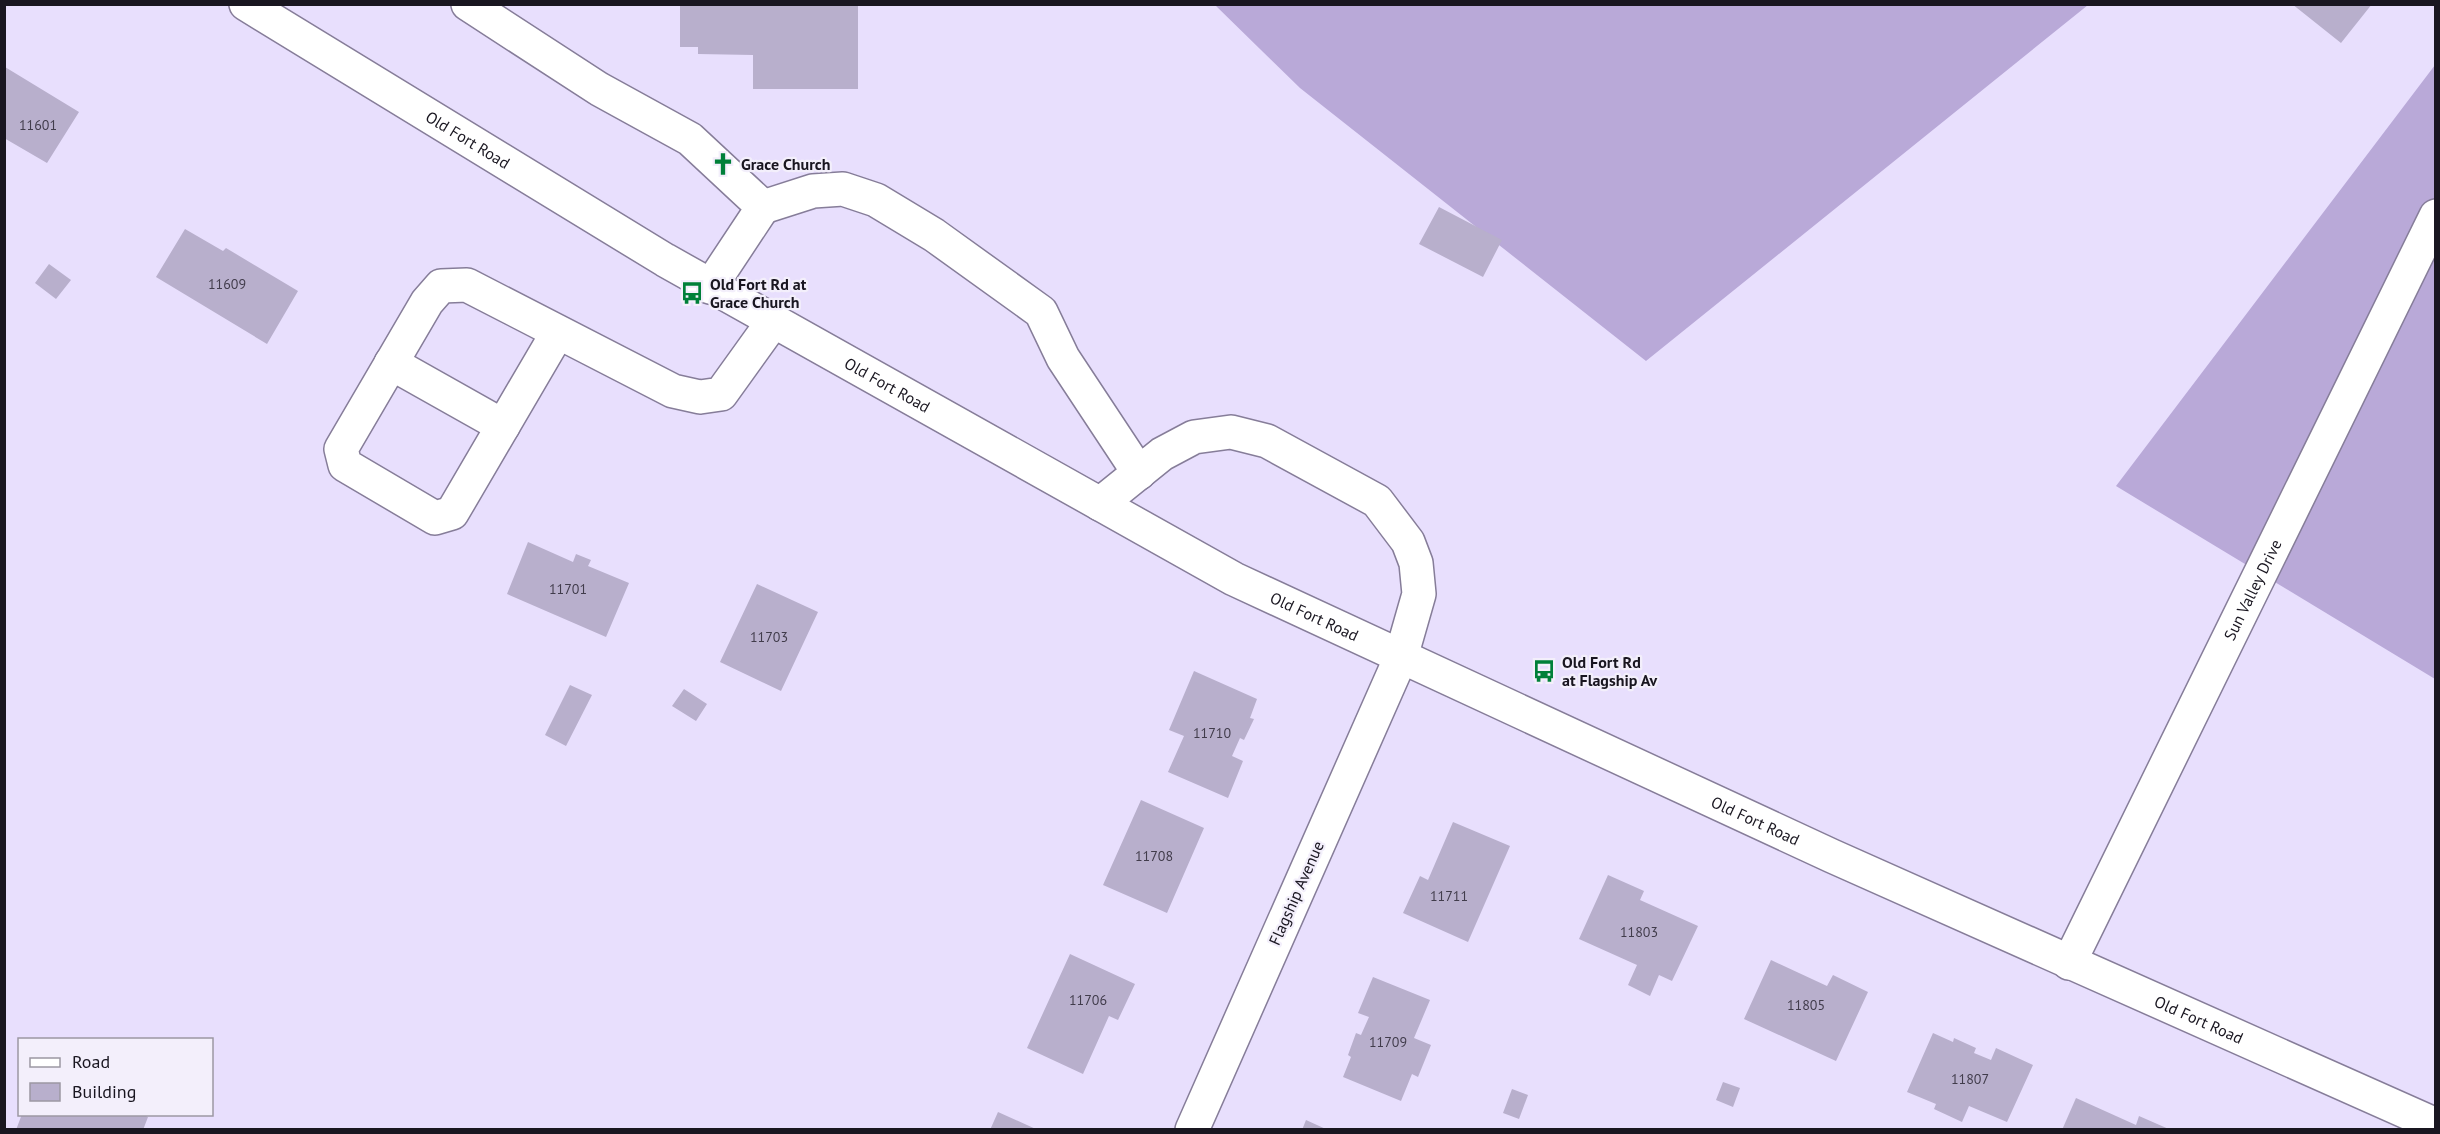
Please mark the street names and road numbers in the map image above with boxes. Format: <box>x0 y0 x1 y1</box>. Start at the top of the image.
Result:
street label: Old Fort Road <box>422 106 514 173</box>
street label: Old Fort Road <box>841 353 934 417</box>
street label: Sun Valley Drive <box>2219 536 2286 643</box>
street label: Old Fort Road <box>1267 587 1362 645</box>
street label: Old Fort Road <box>1708 792 1803 850</box>
street label: Flagship Avenue <box>1264 838 1328 948</box>
street label: Old Fort Road <box>2151 991 2246 1048</box>

